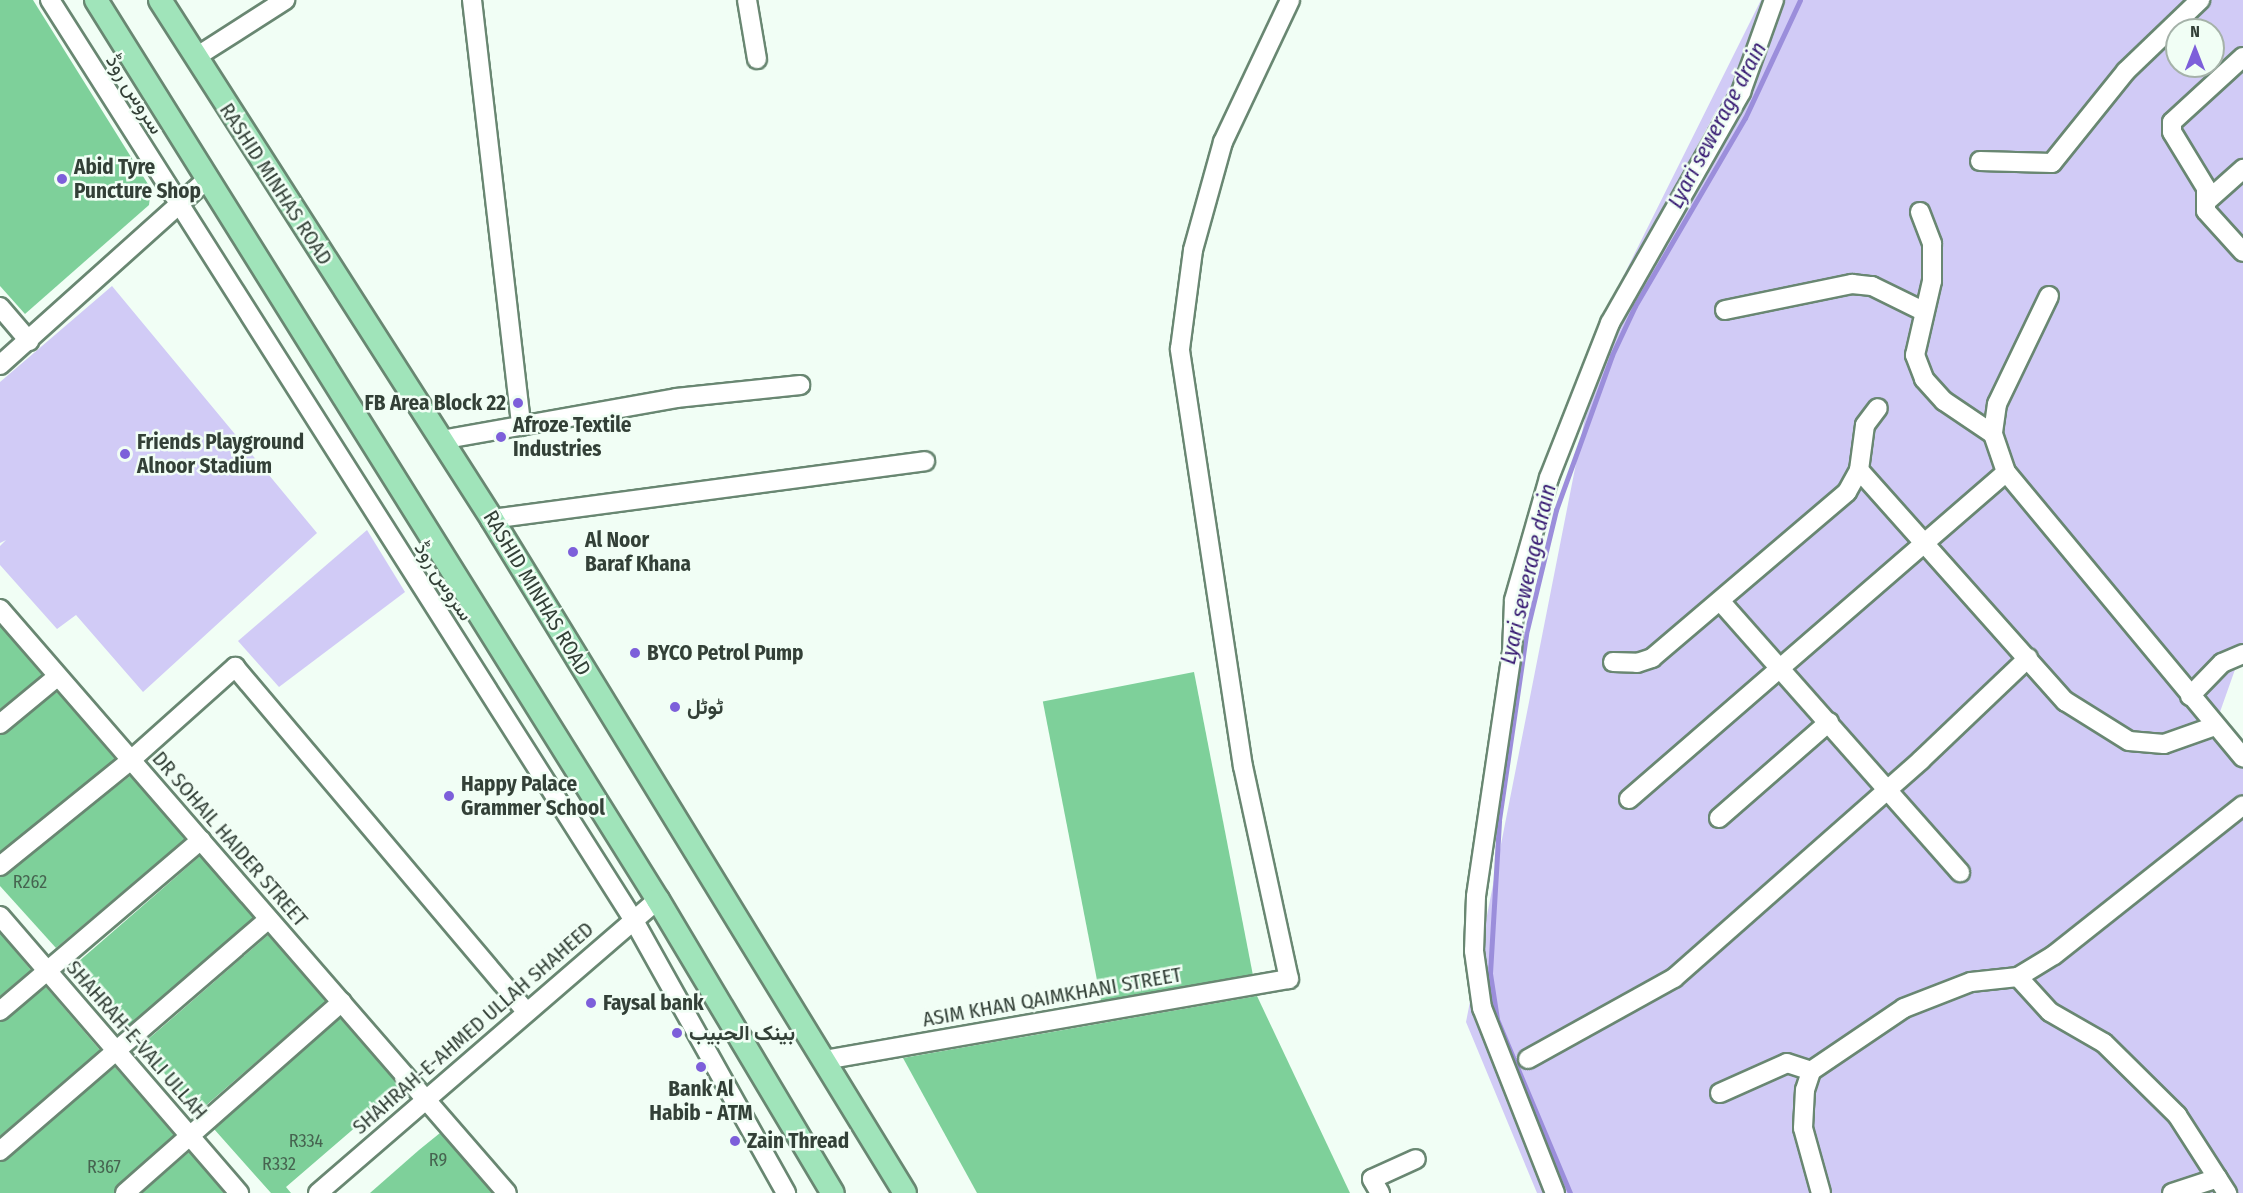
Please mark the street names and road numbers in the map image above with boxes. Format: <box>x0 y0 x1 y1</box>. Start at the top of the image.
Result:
street label: سروس روڈ <box>101 49 169 139</box>
street label: RASHID MINHAS ROAD <box>214 98 338 270</box>
street label: RASHID MINHAS ROAD <box>478 506 596 680</box>
street label: سروس روڈ <box>409 537 479 625</box>
street label: DR SOHAIL HAIDER STREET <box>147 746 313 932</box>
street label: SHAHRAH-E-AHMED ULLAH SHAHEED <box>347 916 599 1140</box>
street label: SHAHRAH-E-VALI ULLAH <box>61 955 213 1125</box>
street label: ASIM KHAN QAIMKHANI STREET <box>921 962 1183 1032</box>

